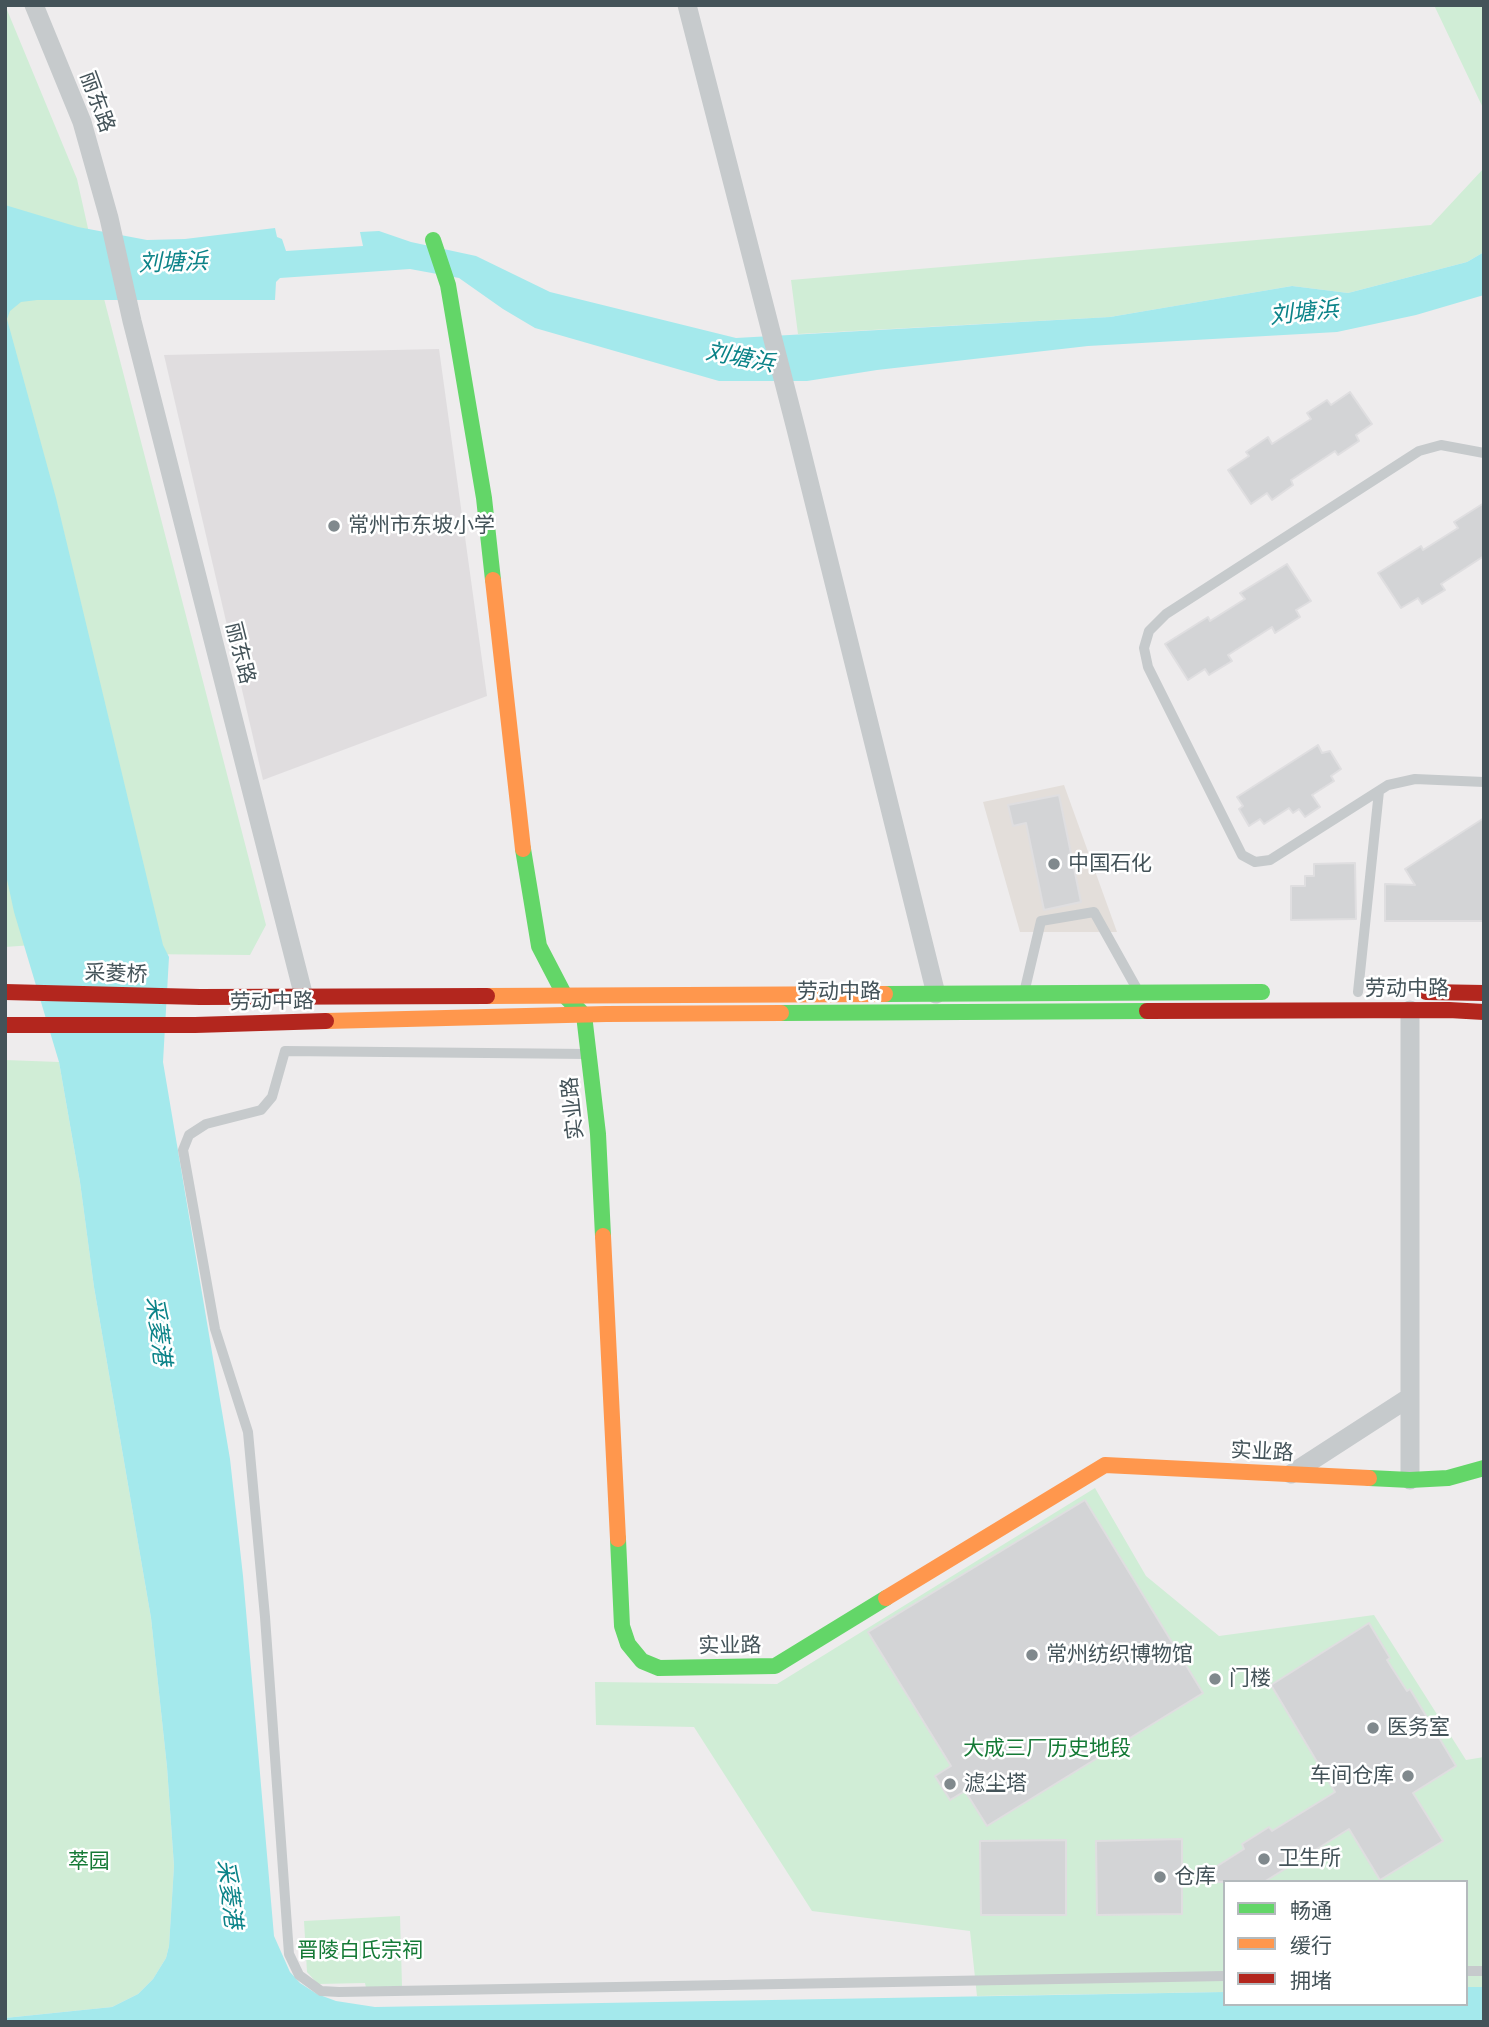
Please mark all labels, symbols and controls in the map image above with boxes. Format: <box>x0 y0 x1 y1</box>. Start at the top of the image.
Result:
street label: 丽东路 <box>74 68 120 136</box>
water label: 刘塘浜 <box>138 248 208 278</box>
water label: 刘塘浜 <box>1268 296 1340 330</box>
water label: 刘塘浜 <box>704 338 776 378</box>
place label: 常州市东坡小学 <box>348 513 495 539</box>
marker: 常州市东坡小学 <box>326 518 342 534</box>
street label: 丽东路 <box>220 619 260 687</box>
place label: 中国石化 <box>1068 851 1152 877</box>
marker: 中国石化 <box>1046 856 1062 872</box>
street label: 采菱桥 <box>84 960 148 988</box>
street label: 劳动中路 <box>1365 976 1449 1002</box>
street label: 劳动中路 <box>797 979 881 1005</box>
street label: 劳动中路 <box>230 989 314 1015</box>
street label: 实业路 <box>557 1075 589 1141</box>
water label: 采菱港 <box>140 1295 176 1367</box>
street label: 实业路 <box>1230 1438 1294 1466</box>
street label: 实业路 <box>698 1633 762 1659</box>
place label: 常州纺织博物馆 <box>1046 1642 1193 1668</box>
marker: 常州纺织博物馆 <box>1024 1647 1040 1663</box>
place label: 门楼 <box>1229 1666 1271 1692</box>
marker: 门楼 <box>1207 1671 1223 1687</box>
place label: 医务室 <box>1387 1715 1450 1741</box>
marker: 医务室 <box>1365 1720 1381 1736</box>
park label: 大成三厂历史地段 <box>963 1736 1131 1762</box>
place label: 车间仓库 <box>1310 1763 1394 1789</box>
marker: 车间仓库 <box>1400 1768 1416 1784</box>
place label: 滤尘塔 <box>964 1771 1027 1797</box>
marker: 滤尘塔 <box>942 1776 958 1792</box>
place label: 卫生所 <box>1278 1846 1341 1872</box>
park label: 萃园 <box>68 1849 110 1875</box>
marker: 卫生所 <box>1256 1851 1272 1867</box>
water label: 采菱港 <box>211 1858 247 1930</box>
place label: 仓库 <box>1174 1864 1216 1890</box>
marker: 仓库 <box>1152 1869 1168 1885</box>
legend <box>1223 1880 1468 2006</box>
text: 畅通 <box>1290 1897 1332 1923</box>
text: 缓行 <box>1290 1932 1332 1958</box>
park label: 晋陵白氏宗祠 <box>297 1938 423 1964</box>
text: 拥堵 <box>1290 1967 1332 1993</box>

